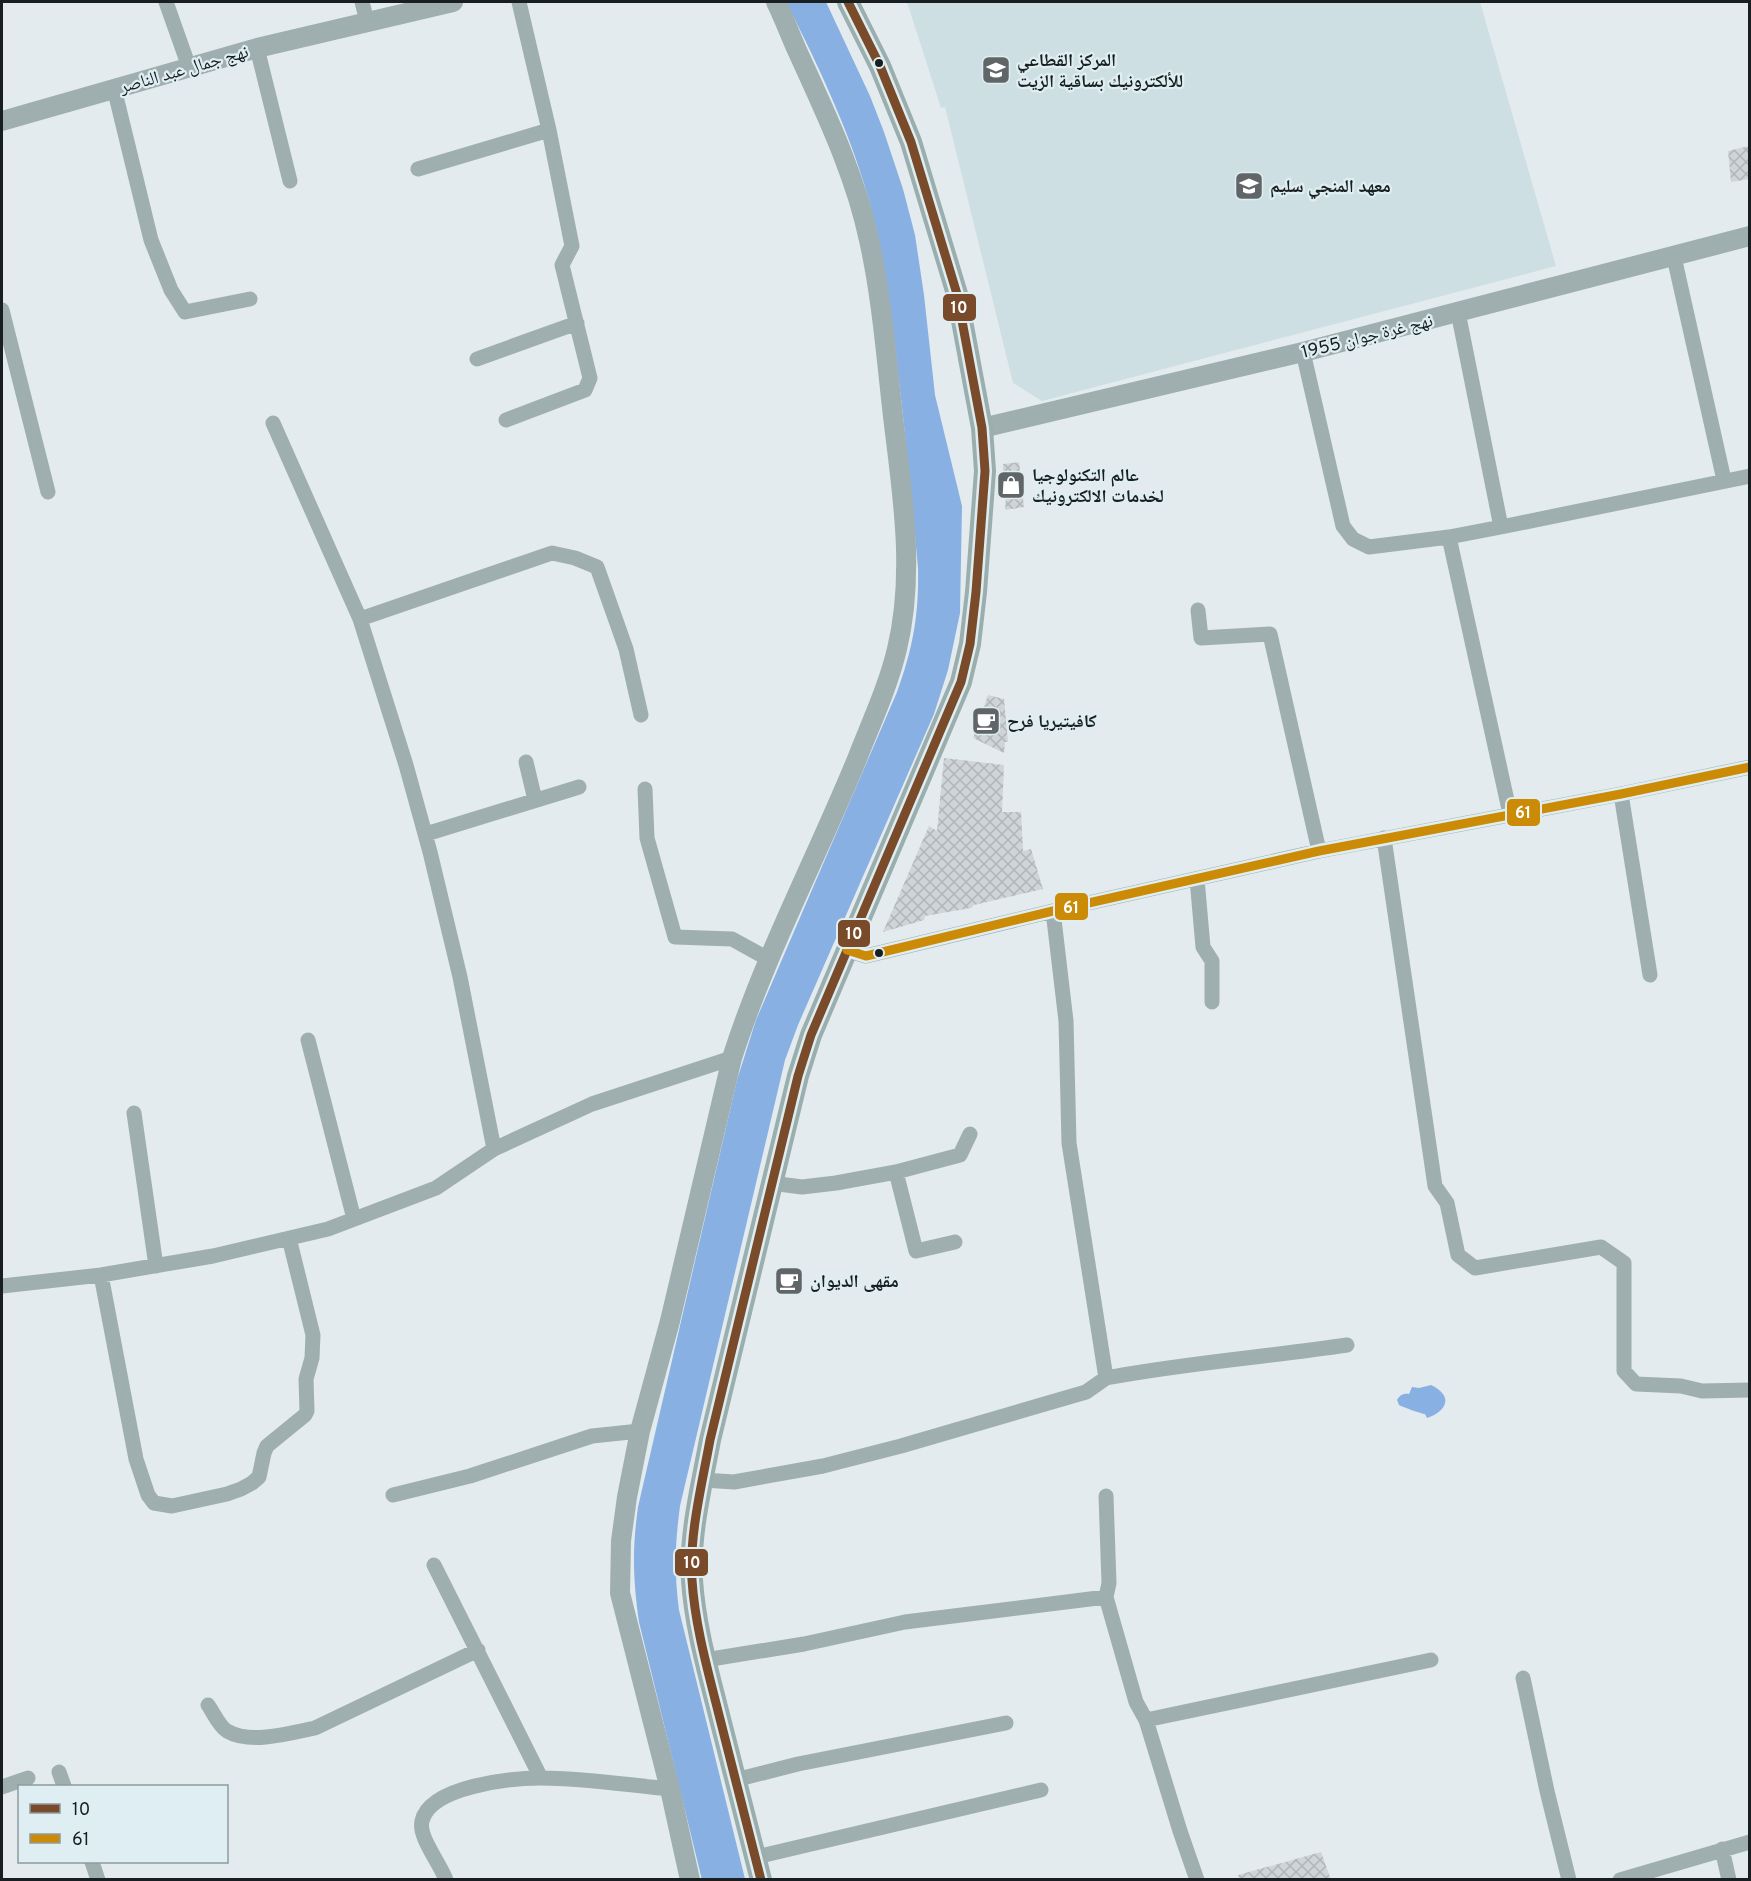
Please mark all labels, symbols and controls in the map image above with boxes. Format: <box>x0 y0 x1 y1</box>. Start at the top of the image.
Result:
street label: نهج جمال عبد الناصر <box>116 41 251 100</box>
place label: المركز القطاعي للألكترونيك بساقية الزيت <box>1017 50 1183 94</box>
school or university icon: المركز القطاعي للألكترونيك بساقية الزيت <box>980 54 1012 86</box>
unlabelled marker <box>873 57 885 69</box>
school or university icon: معهد المنجي سليم <box>1233 170 1265 202</box>
place label: معهد المنجي سليم <box>1270 176 1391 200</box>
line badge: 10 <box>942 293 977 322</box>
text: 10 <box>951 299 967 319</box>
street label: نهج غرة جوان 1955 <box>1299 310 1436 365</box>
place label: عالم التكنولوجيا لخدمات الالكترونيك <box>1032 465 1164 509</box>
shop icon: عالم التكنولوجيا لخدمات الالكترونيك <box>995 469 1027 501</box>
cafe icon: كافيتيريا فرح <box>970 705 1002 737</box>
place label: كافيتيريا فرح <box>1007 711 1097 734</box>
line badge: 61 <box>1506 798 1541 827</box>
text: 61 <box>1515 804 1531 824</box>
line badge: 61 <box>1054 892 1089 921</box>
text: 61 <box>1063 899 1079 919</box>
line badge: 10 <box>837 919 871 948</box>
text: 10 <box>846 925 862 945</box>
unlabelled marker <box>873 947 885 959</box>
cafe icon: مقهى الديوان <box>773 1265 805 1297</box>
place label: مقهى الديوان <box>810 1271 899 1294</box>
line badge: 10 <box>674 1548 709 1577</box>
text: 10 <box>684 1554 700 1574</box>
legend <box>18 1785 228 1863</box>
text: 10 <box>72 1799 90 1822</box>
text: 61 <box>72 1829 89 1852</box>

